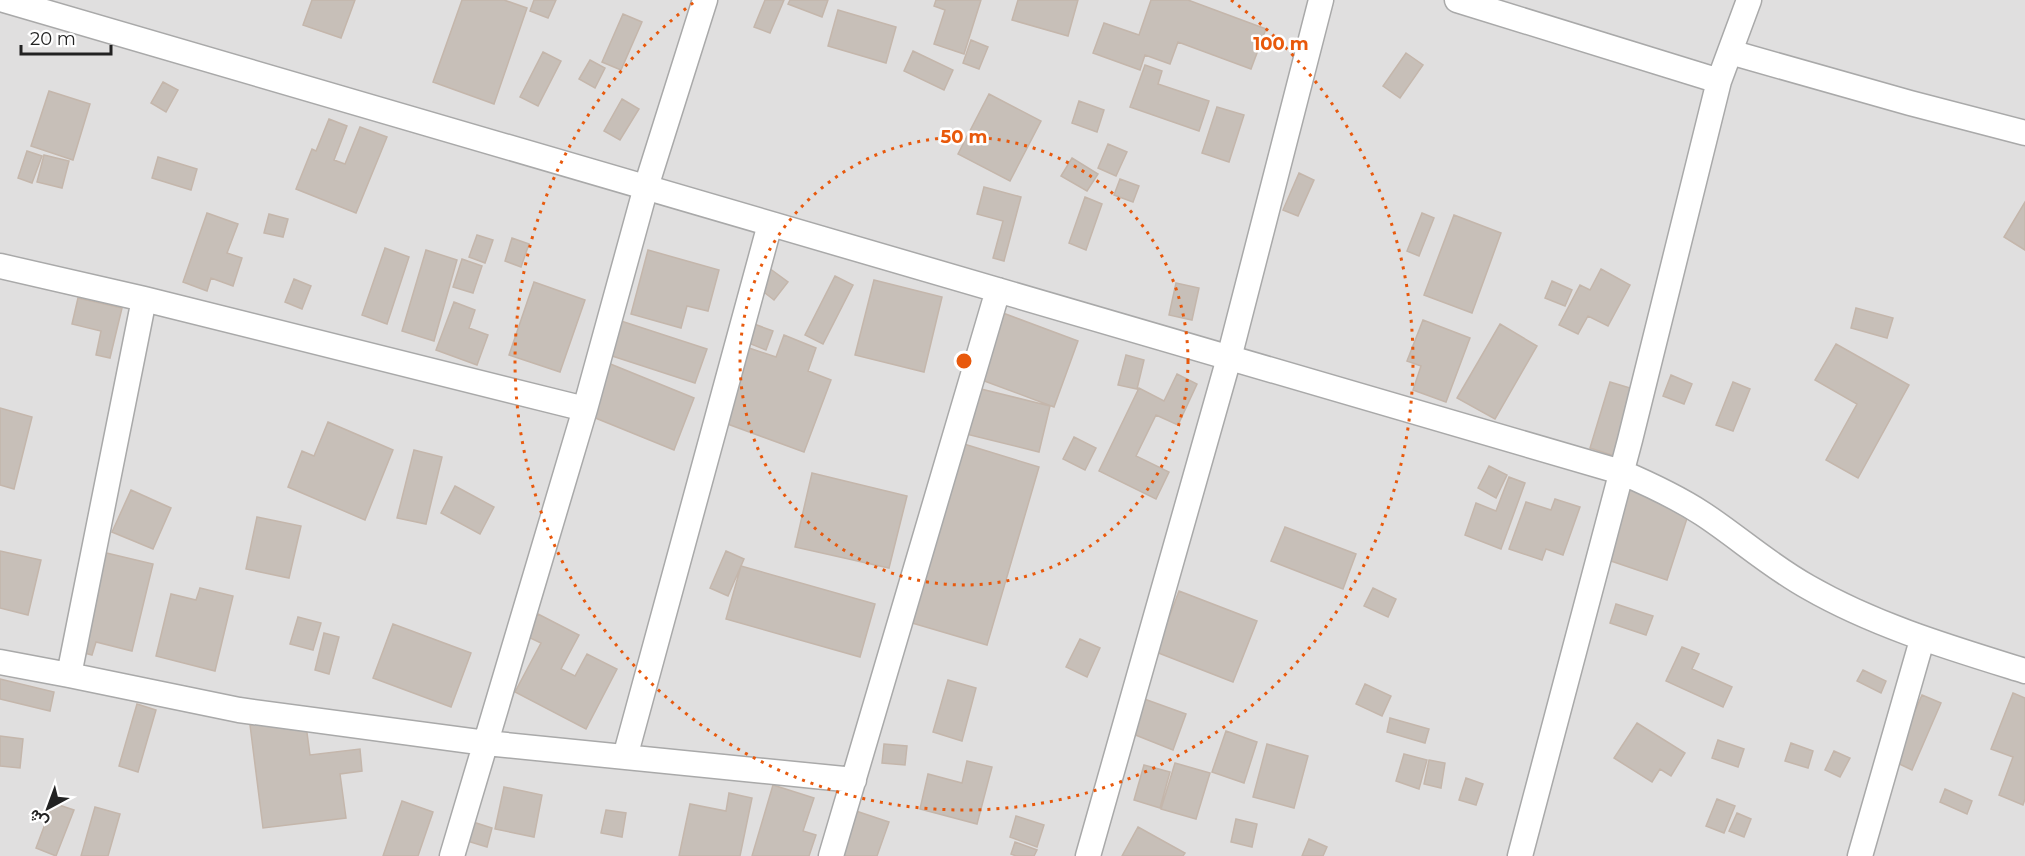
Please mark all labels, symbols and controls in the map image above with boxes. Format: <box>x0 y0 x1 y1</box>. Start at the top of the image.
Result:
scale bar <box>21 18 111 56</box>
text: 20 m <box>30 28 76 50</box>
text: 100 m <box>1253 33 1309 55</box>
text: 50 m <box>941 126 987 148</box>
centre of rings <box>954 351 974 371</box>
north arrow <box>18 778 78 838</box>
text: ش <box>25 805 52 832</box>

